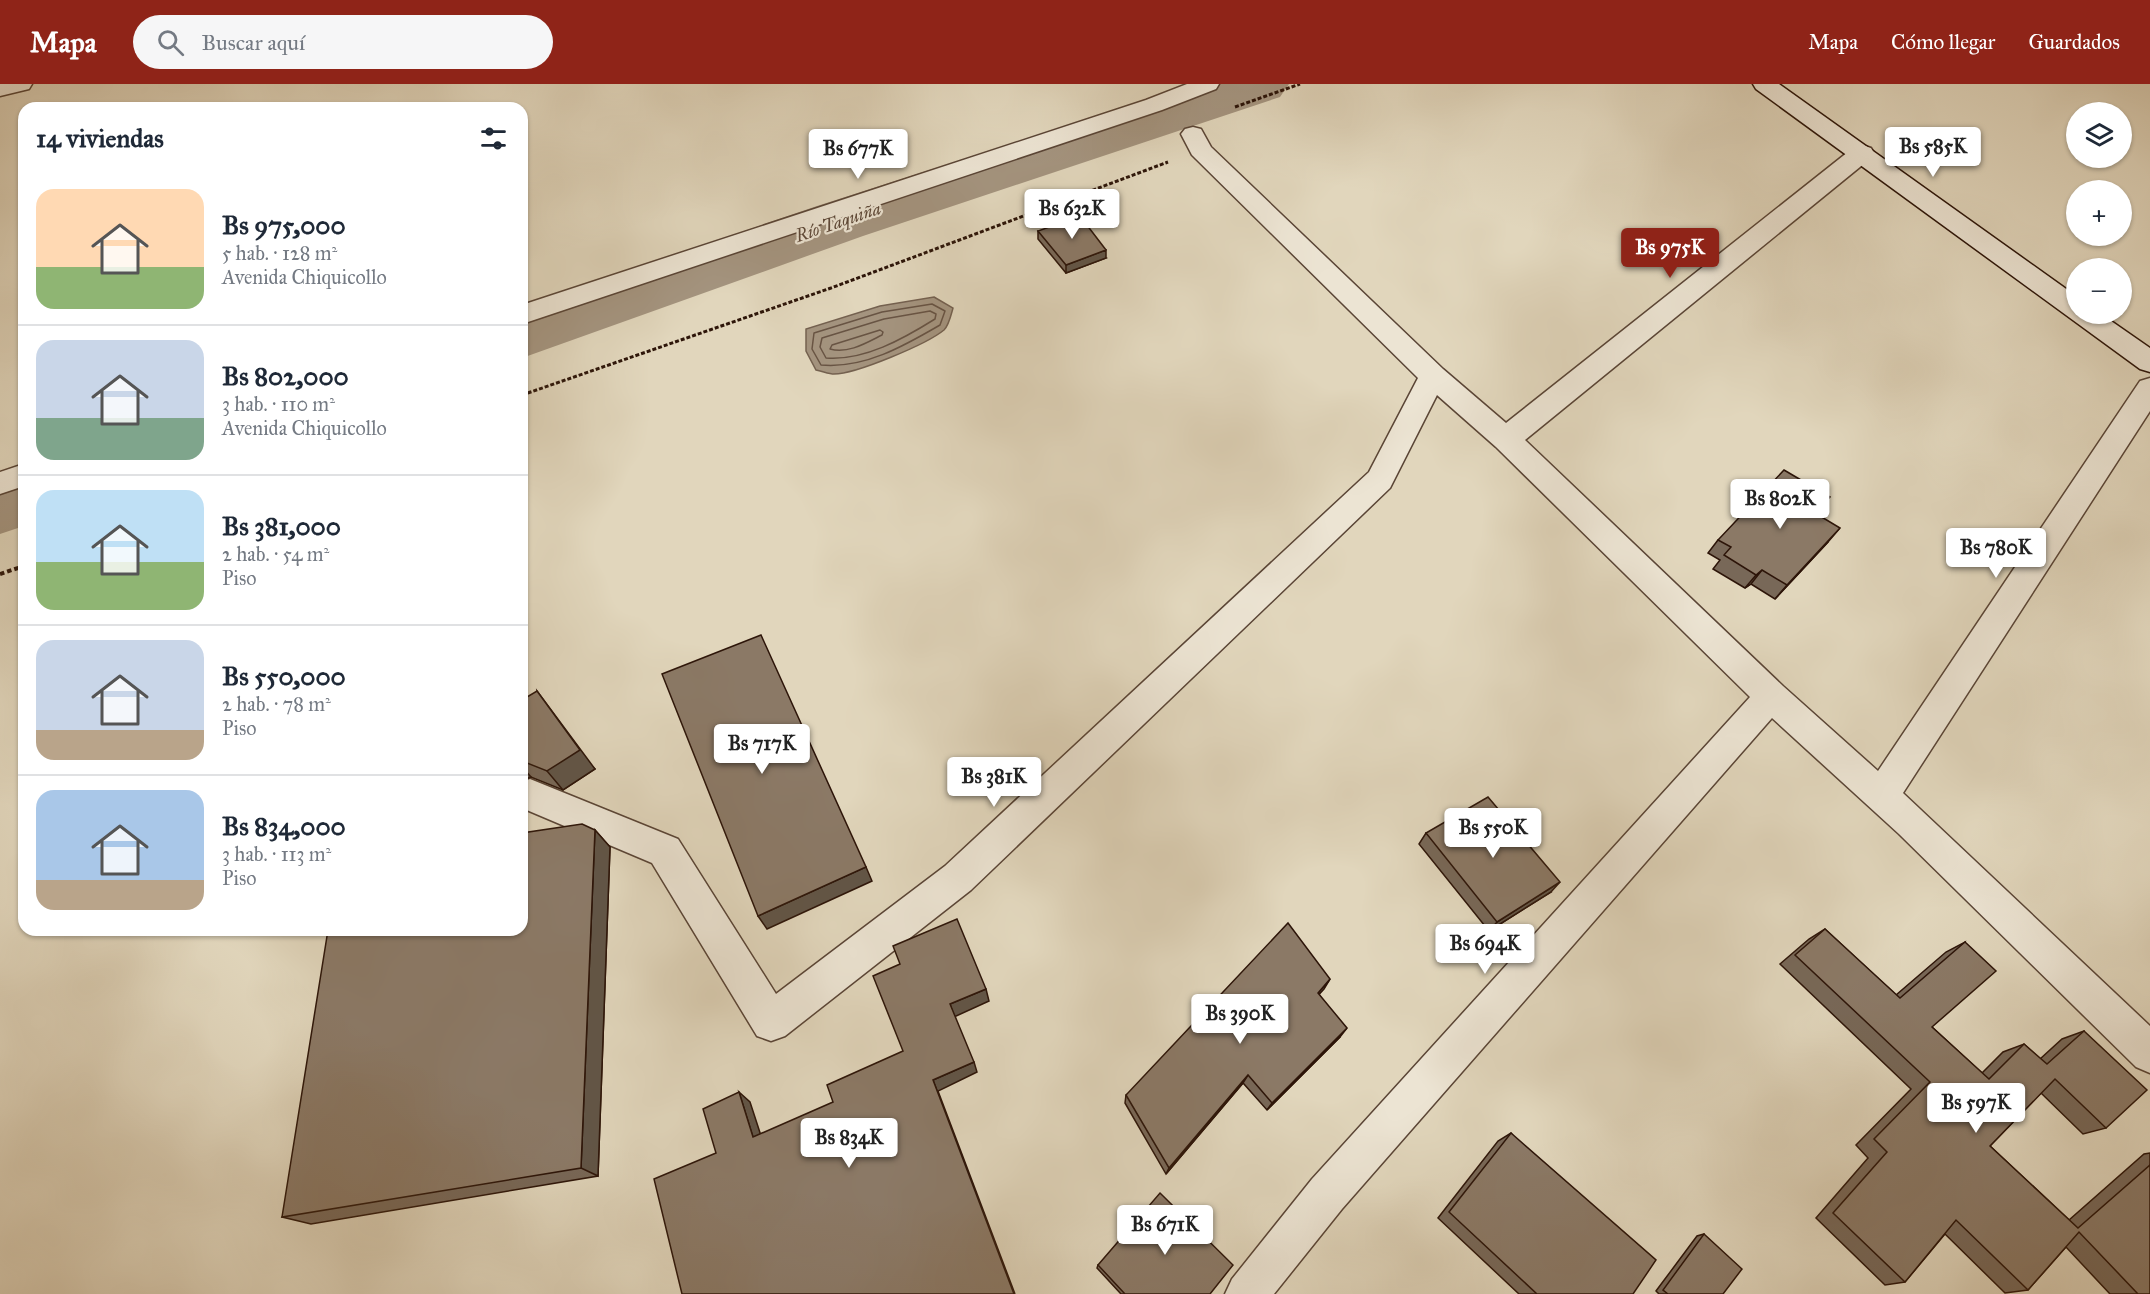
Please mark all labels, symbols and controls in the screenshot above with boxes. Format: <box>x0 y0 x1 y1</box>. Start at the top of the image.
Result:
search box <box>133 15 553 69</box>
text: Mapa <box>30 25 97 60</box>
icon: search <box>154 26 187 59</box>
text: Buscar aquí <box>202 29 305 56</box>
text: Mapa <box>1808 29 1858 55</box>
text: Cómo llegar <box>1891 29 1995 55</box>
text: Guardados <box>2028 29 2120 55</box>
map controls <box>2066 102 2132 324</box>
button: layers <box>2066 102 2132 168</box>
text: 14 viviendas <box>36 122 164 154</box>
icon: filters <box>477 122 510 155</box>
pin: Bs 585K <box>1878 127 1988 178</box>
pin: Bs 677K <box>803 129 913 180</box>
text: Bs 585K <box>1899 134 1967 158</box>
text: Bs 677K <box>823 136 893 160</box>
button: + <box>2066 180 2132 246</box>
pin: Bs 632K <box>1017 189 1127 240</box>
text: Bs 632K <box>1038 196 1106 220</box>
water label: Río Taquiña <box>791 197 884 247</box>
text: Bs 975,000 <box>222 209 346 241</box>
icon: home <box>84 213 156 285</box>
pin: Bs 975K <box>1615 228 1725 279</box>
text: Bs 975K <box>1635 235 1705 259</box>
text: 5 hab. · 128 m² <box>222 241 337 265</box>
button: − <box>2066 258 2132 324</box>
text: Avenida Chiquicollo <box>222 265 387 289</box>
text: Bs 802,000 <box>222 360 349 392</box>
icon: home <box>84 364 156 436</box>
text: 3 hab. · 110 m² <box>222 392 335 416</box>
text: Avenida Chiquicollo <box>222 416 387 440</box>
pin: Bs 802K <box>1725 479 1835 530</box>
text: Bs 802K <box>1744 486 1816 510</box>
text: Bs 381,000 <box>222 510 341 542</box>
icon: home <box>84 514 156 586</box>
pin: Bs 780K <box>1941 528 2051 579</box>
text: Bs 780K <box>1960 535 2032 559</box>
text: 2 hab. · 54 m² <box>222 542 329 566</box>
text: Piso <box>222 566 256 590</box>
text: Bs 550,000 <box>222 660 346 692</box>
icon: home <box>84 664 156 736</box>
text: 2 hab. · 78 m² <box>222 692 331 716</box>
text: Piso <box>222 716 256 740</box>
pin: Bs 717K <box>707 724 817 775</box>
text: Bs 717K <box>728 731 796 755</box>
pin: Bs 381K <box>939 757 1049 808</box>
text: Bs 381K <box>961 764 1027 788</box>
pin: Bs 550K <box>1438 808 1548 859</box>
text: Bs 834,000 <box>222 810 346 842</box>
icon: home <box>84 814 156 886</box>
text: Bs 550K <box>1458 815 1528 839</box>
text: 3 hab. · 113 m² <box>222 842 331 866</box>
text: Piso <box>222 866 256 890</box>
pin: Bs 694K <box>1430 924 1540 975</box>
text: Bs 694K <box>1449 931 1521 955</box>
pin: Bs 390K <box>1185 994 1295 1045</box>
text: Bs 390K <box>1205 1001 1275 1025</box>
pin: Bs 597K <box>1921 1083 2031 1134</box>
text: Bs 597K <box>1941 1090 2011 1114</box>
pin: Bs 834K <box>794 1118 904 1169</box>
text: Bs 834K <box>815 1125 883 1149</box>
pin: Bs 671K <box>1110 1205 1220 1256</box>
text: Bs 671K <box>1131 1212 1199 1236</box>

